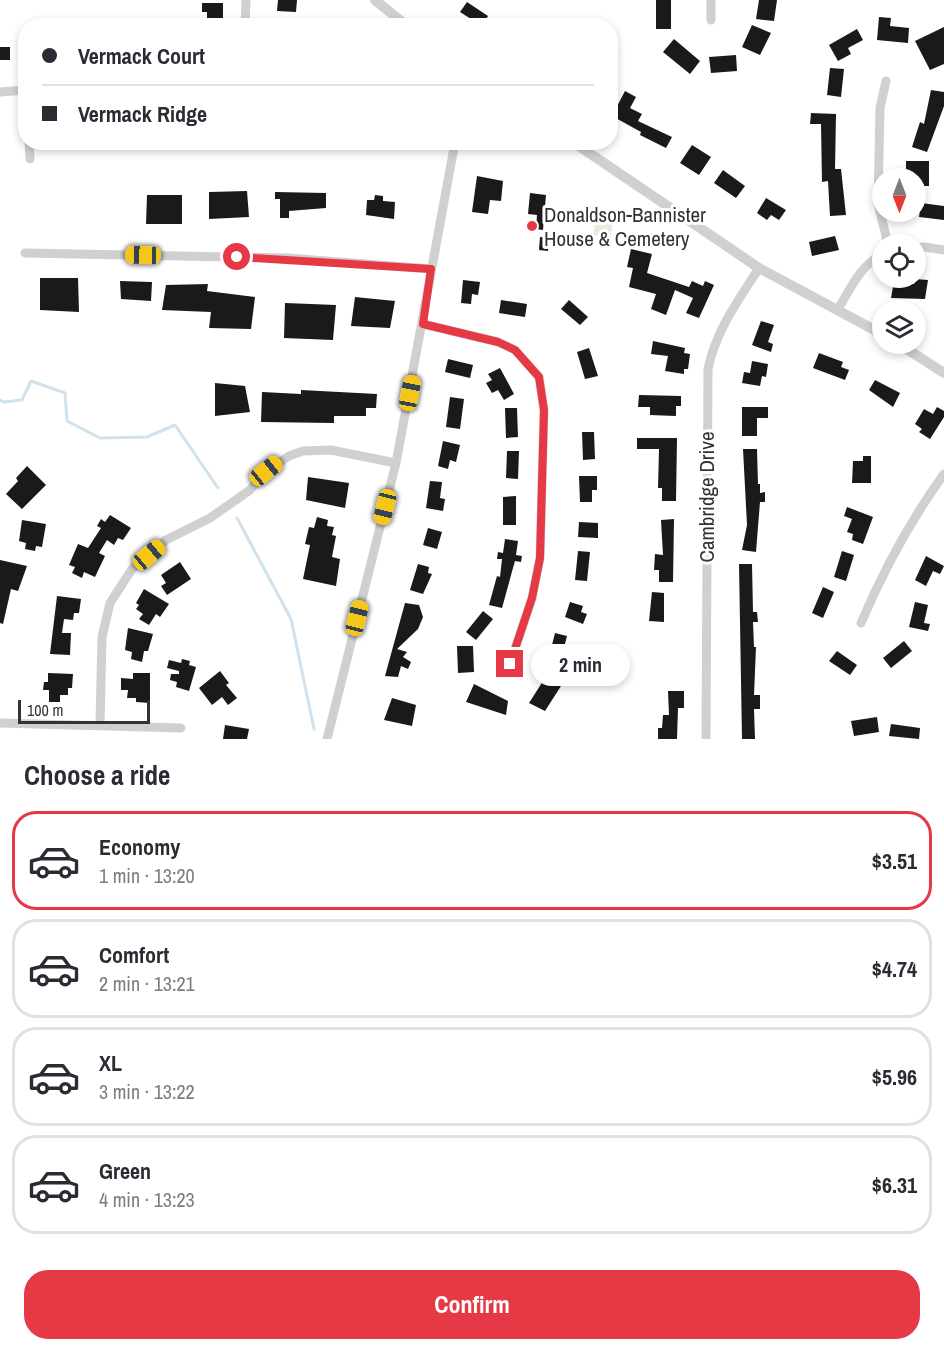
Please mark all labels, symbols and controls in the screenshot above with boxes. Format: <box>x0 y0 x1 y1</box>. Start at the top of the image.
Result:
text: Vermack Court <box>78 41 205 71</box>
text: Vermack Ridge <box>78 99 207 129</box>
north arrow <box>872 168 926 222</box>
map controls <box>872 168 926 354</box>
place label: Donaldson-Bannister House & Cemetery <box>544 200 706 253</box>
marker: Donaldson-Bannister House & Cemetery <box>525 219 539 233</box>
button: locate <box>872 234 926 288</box>
route start <box>223 243 250 270</box>
car <box>125 246 161 264</box>
button: layers <box>872 300 926 354</box>
car <box>398 374 422 412</box>
street label: Cambridge Drive <box>692 431 721 563</box>
car <box>246 453 286 489</box>
car <box>372 487 398 527</box>
car <box>129 537 169 573</box>
car <box>344 598 370 638</box>
callout: 2 min <box>531 643 630 685</box>
route end <box>496 650 523 677</box>
text: 2 min <box>559 651 602 678</box>
scale bar <box>18 697 150 724</box>
text: 100 m <box>27 699 63 721</box>
text: Choose a ride <box>24 757 170 793</box>
text: Economy <box>99 832 180 862</box>
icon: car <box>27 834 81 888</box>
text: $3.51 <box>872 846 917 876</box>
text: 1 min · 13:20 <box>99 862 195 889</box>
text: Comfort <box>99 940 169 970</box>
icon: car <box>27 942 81 996</box>
text: $4.74 <box>872 954 917 984</box>
text: 2 min · 13:21 <box>99 970 195 997</box>
text: XL <box>99 1048 122 1078</box>
icon: car <box>27 1050 81 1104</box>
text: $5.96 <box>872 1062 917 1092</box>
text: 3 min · 13:22 <box>99 1078 195 1105</box>
text: Green <box>99 1156 151 1186</box>
icon: car <box>27 1158 81 1212</box>
text: $6.31 <box>872 1170 917 1200</box>
text: 4 min · 13:23 <box>99 1186 195 1213</box>
button: Confirm <box>24 1270 920 1339</box>

